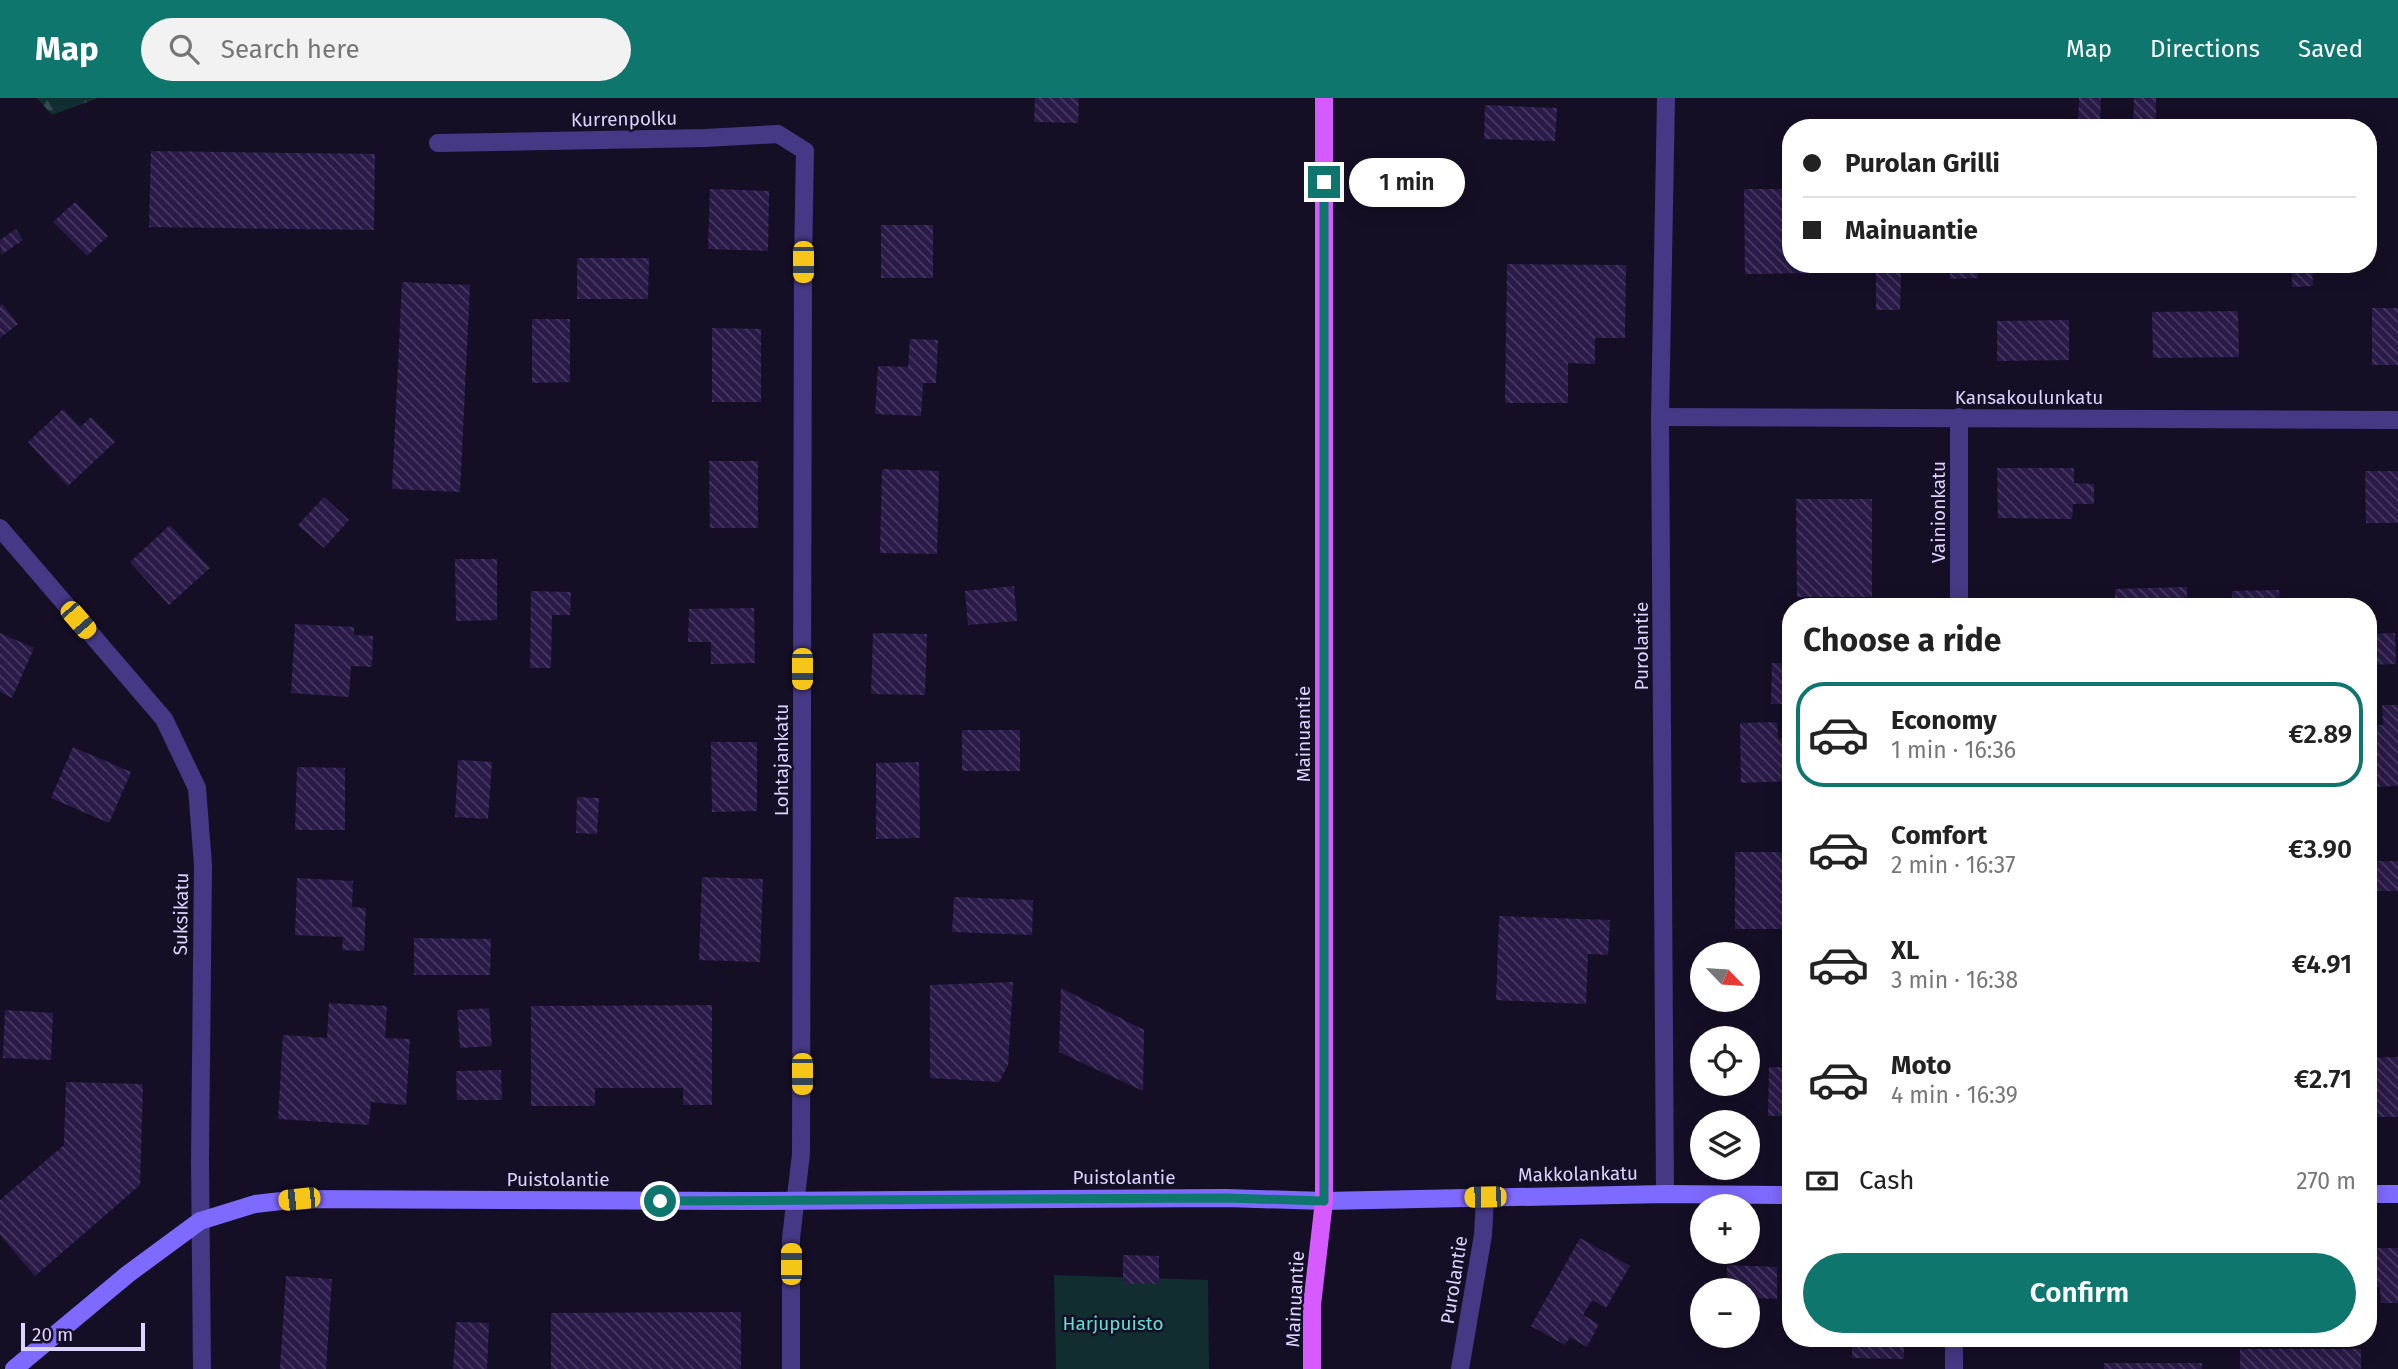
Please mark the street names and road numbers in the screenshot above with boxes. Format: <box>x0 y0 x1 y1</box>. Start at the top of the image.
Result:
street label: Kurrenpolku <box>571 107 677 131</box>
street label: Kansakoulunkatu <box>1955 386 2103 409</box>
street label: Vainionkatu <box>1927 461 1950 563</box>
street label: Purolantie <box>1630 602 1653 690</box>
street label: Mainuantie <box>1292 686 1315 782</box>
street label: Lohtajankatu <box>770 704 793 816</box>
street label: Suksikatu <box>169 872 193 956</box>
street label: Makkolankatu <box>1518 1161 1638 1187</box>
street label: Puistolantie <box>1073 1166 1176 1189</box>
street label: Puistolantie <box>507 1168 610 1191</box>
street label: Purolantie <box>1436 1234 1472 1326</box>
street label: Mainuantie <box>1281 1250 1309 1348</box>

